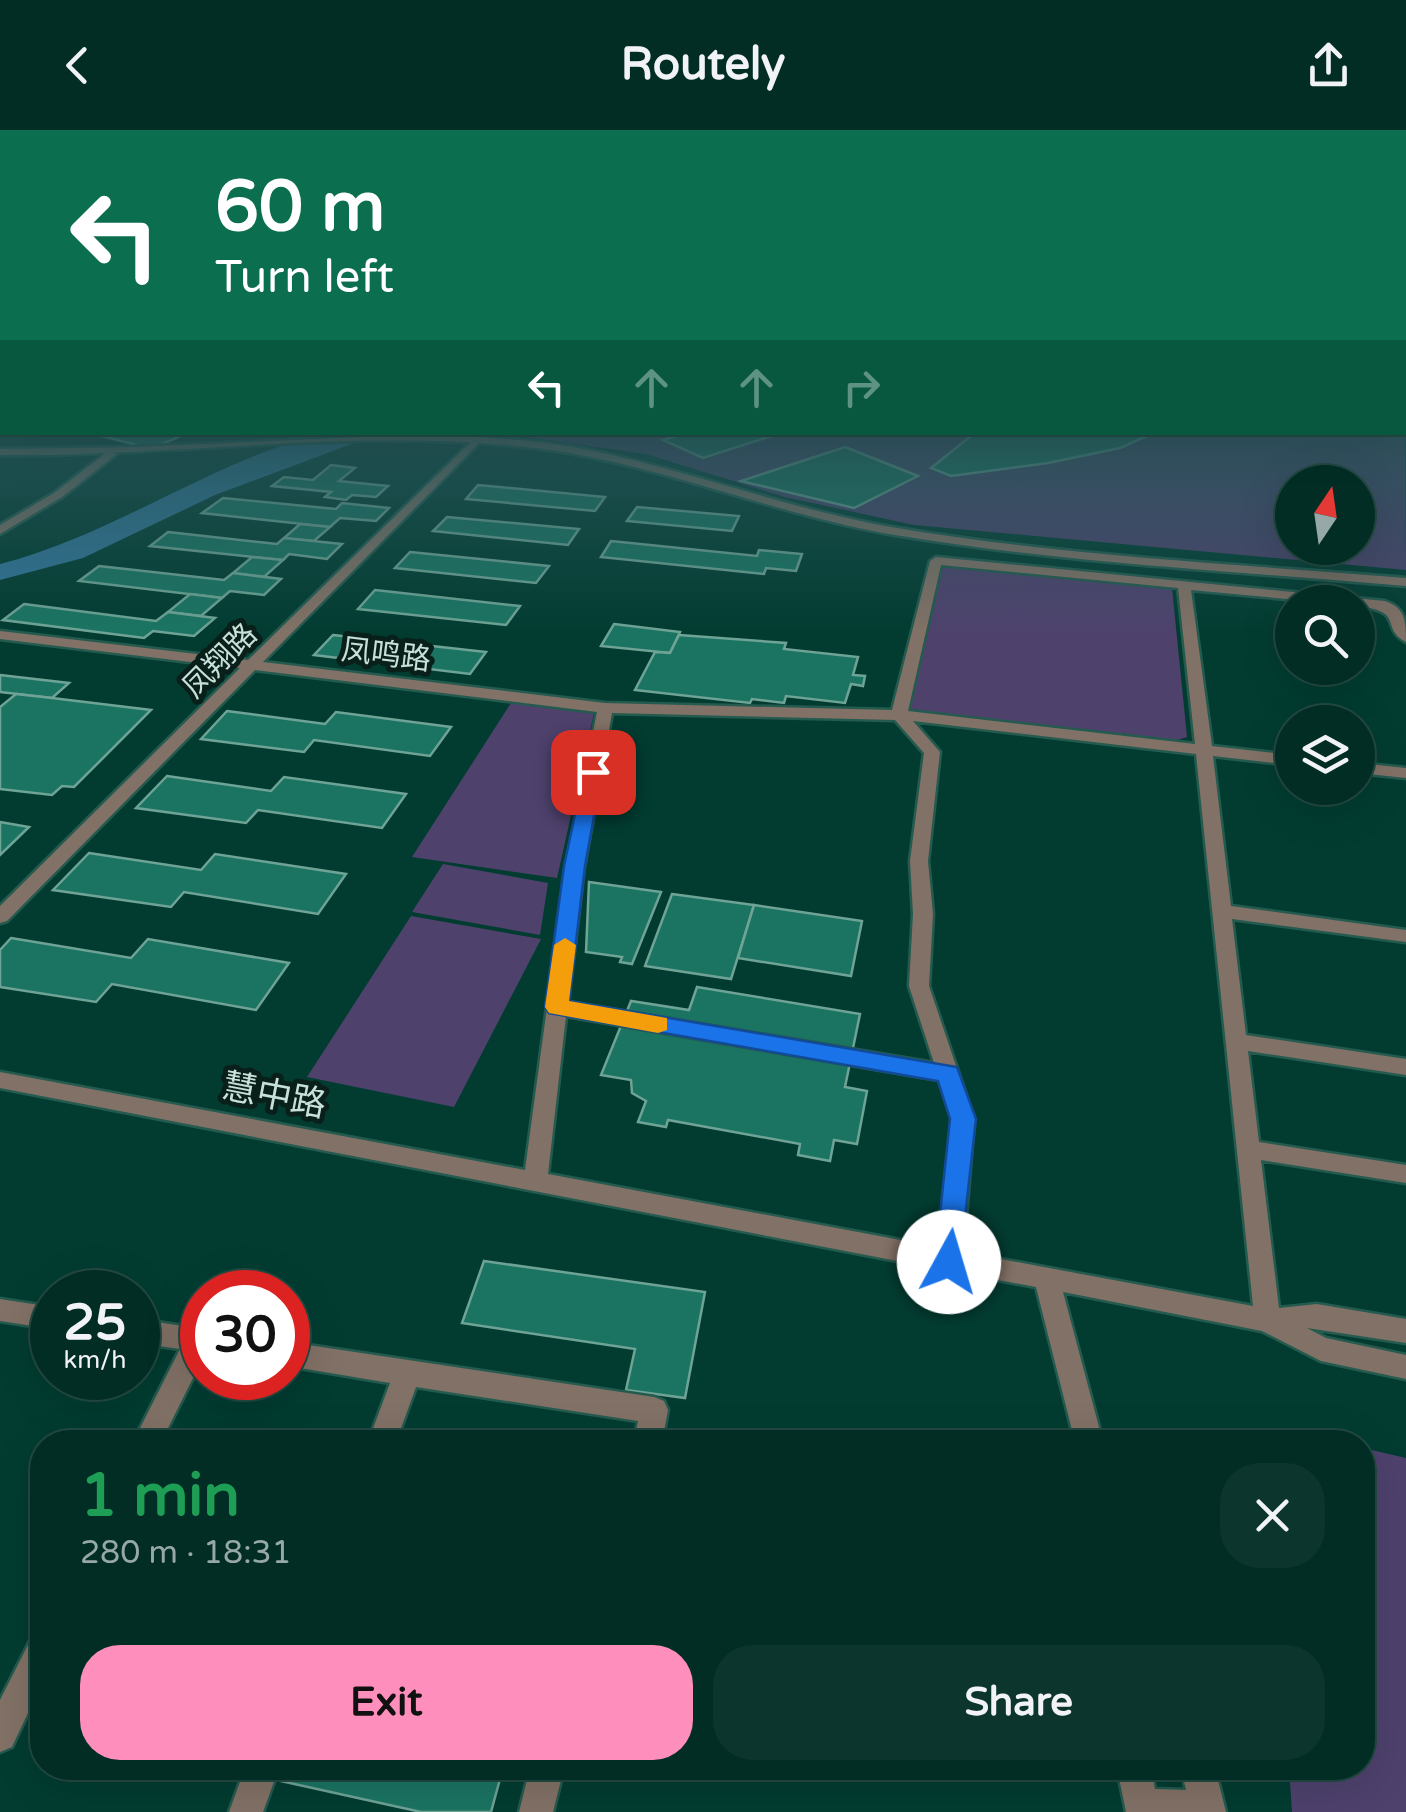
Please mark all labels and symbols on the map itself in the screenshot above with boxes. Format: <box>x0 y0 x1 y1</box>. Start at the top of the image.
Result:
north arrow <box>1275 465 1375 565</box>
street label: 凤翔路 <box>175 616 265 706</box>
street label: 凤鸣路 <box>339 631 433 679</box>
pin <box>551 730 636 815</box>
street label: 慧中路 <box>218 1065 330 1127</box>
position arrow <box>897 1210 1001 1314</box>
speed limit sign: 30 <box>180 1270 310 1400</box>

